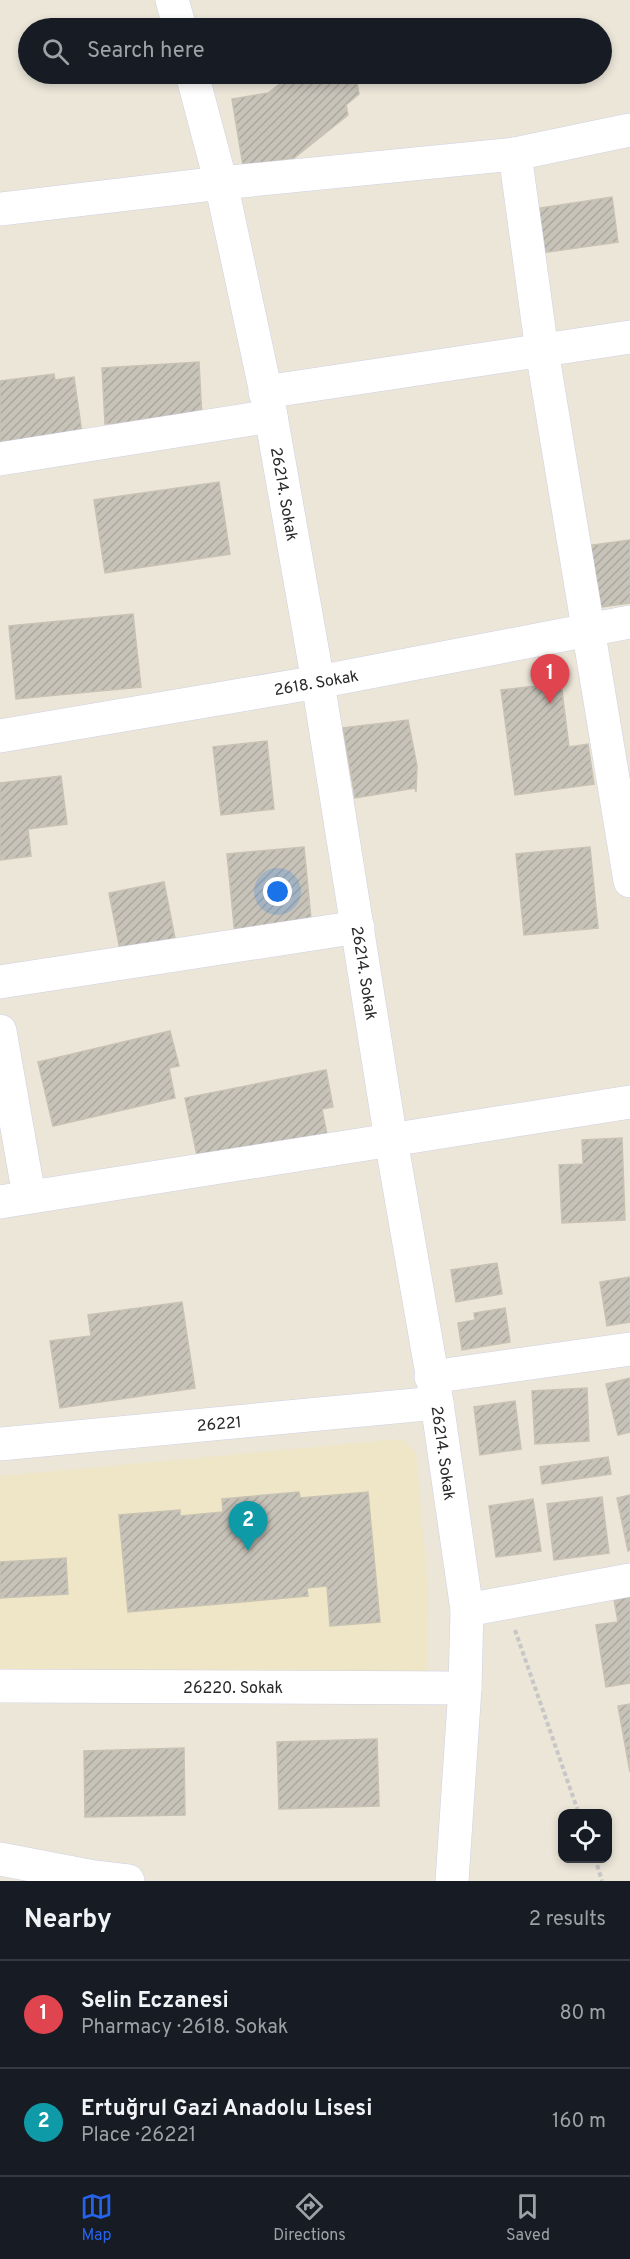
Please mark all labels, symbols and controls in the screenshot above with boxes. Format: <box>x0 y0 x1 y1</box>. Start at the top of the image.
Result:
search box <box>18 18 612 84</box>
icon: search <box>39 35 72 68</box>
text: Search here <box>87 38 205 65</box>
street label: 26214. Sokak <box>265 446 301 543</box>
pin: 1 <box>530 654 570 704</box>
street label: 2618. Sokak <box>272 667 360 701</box>
your location <box>263 877 292 906</box>
street label: 26214. Sokak <box>346 925 380 1022</box>
street label: 26214. Sokak <box>425 1405 459 1502</box>
street label: 26221 <box>196 1413 242 1437</box>
pin: 2 <box>228 1502 268 1551</box>
street label: 26220. Sokak <box>183 1679 283 1699</box>
map controls <box>558 1809 612 1863</box>
button: locate <box>558 1809 612 1863</box>
text: Nearby <box>24 1904 112 1937</box>
text: 2 results <box>529 1907 606 1933</box>
text: Selin Eczanesi <box>81 1988 229 2015</box>
text: 1 <box>40 2001 48 2027</box>
text: 80 m <box>560 2001 606 2027</box>
text: Pharmacy · 2618. Sokak <box>81 2015 288 2041</box>
text: Ertuğrul Gazi Anadolu Lisesi <box>81 2096 372 2123</box>
text: 2 <box>37 2109 50 2135</box>
text: 160 m <box>552 2109 606 2135</box>
text: Place · 26221 <box>81 2123 196 2149</box>
tab: Map <box>80 2190 113 2246</box>
tab: Directions <box>273 2190 346 2246</box>
tab: Saved <box>506 2190 550 2246</box>

